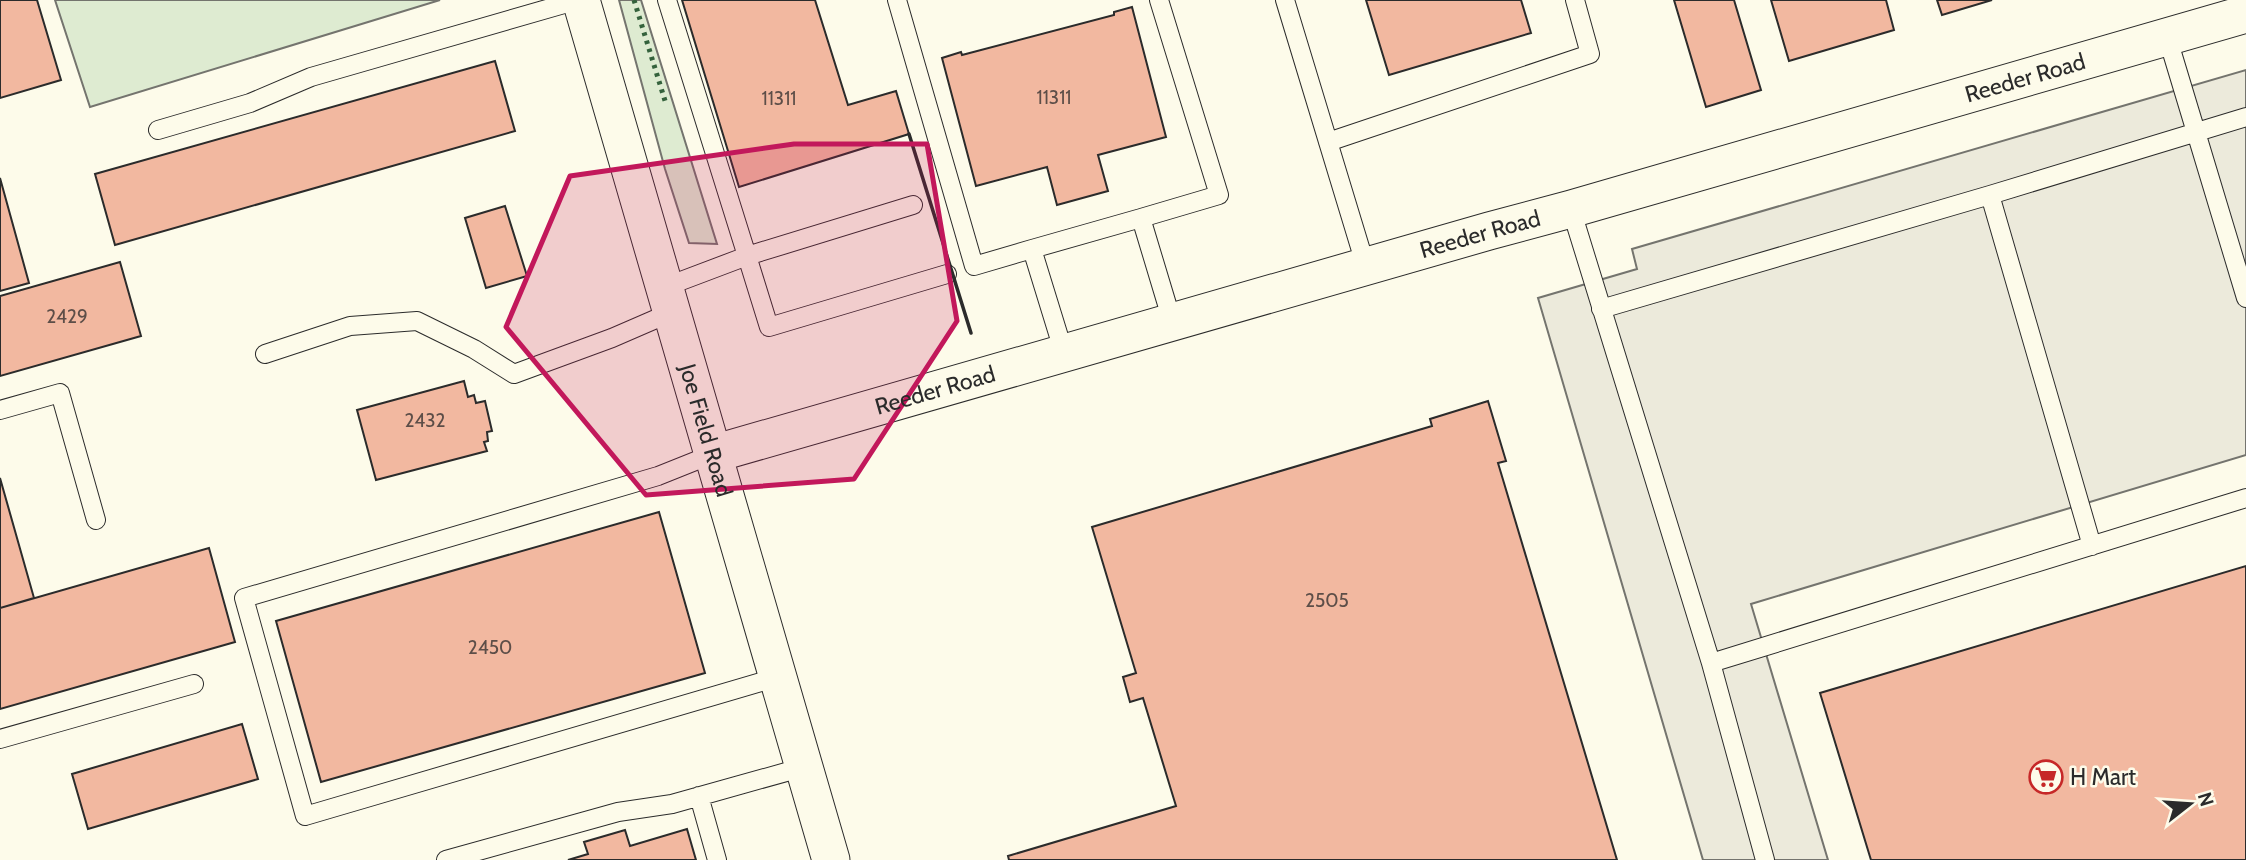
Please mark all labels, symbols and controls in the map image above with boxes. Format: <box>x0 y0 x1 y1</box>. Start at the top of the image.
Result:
street label: Reeder Road <box>1962 47 2089 108</box>
house number: 11311 <box>1036 86 1072 109</box>
house number: 11311 <box>761 87 797 110</box>
street label: Reeder Road <box>1417 204 1543 264</box>
house number: 2429 <box>46 305 88 328</box>
street label: Joe Field Road <box>673 360 739 500</box>
street label: Reeder Road <box>872 360 998 421</box>
house number: 2432 <box>404 409 446 432</box>
house number: 2505 <box>1305 589 1349 612</box>
house number: 2450 <box>468 636 512 659</box>
supermarket icon: H Mart <box>2027 758 2065 796</box>
place label: H Mart <box>2070 763 2136 791</box>
north arrow <box>2155 769 2225 839</box>
text: N <box>2193 789 2219 809</box>

